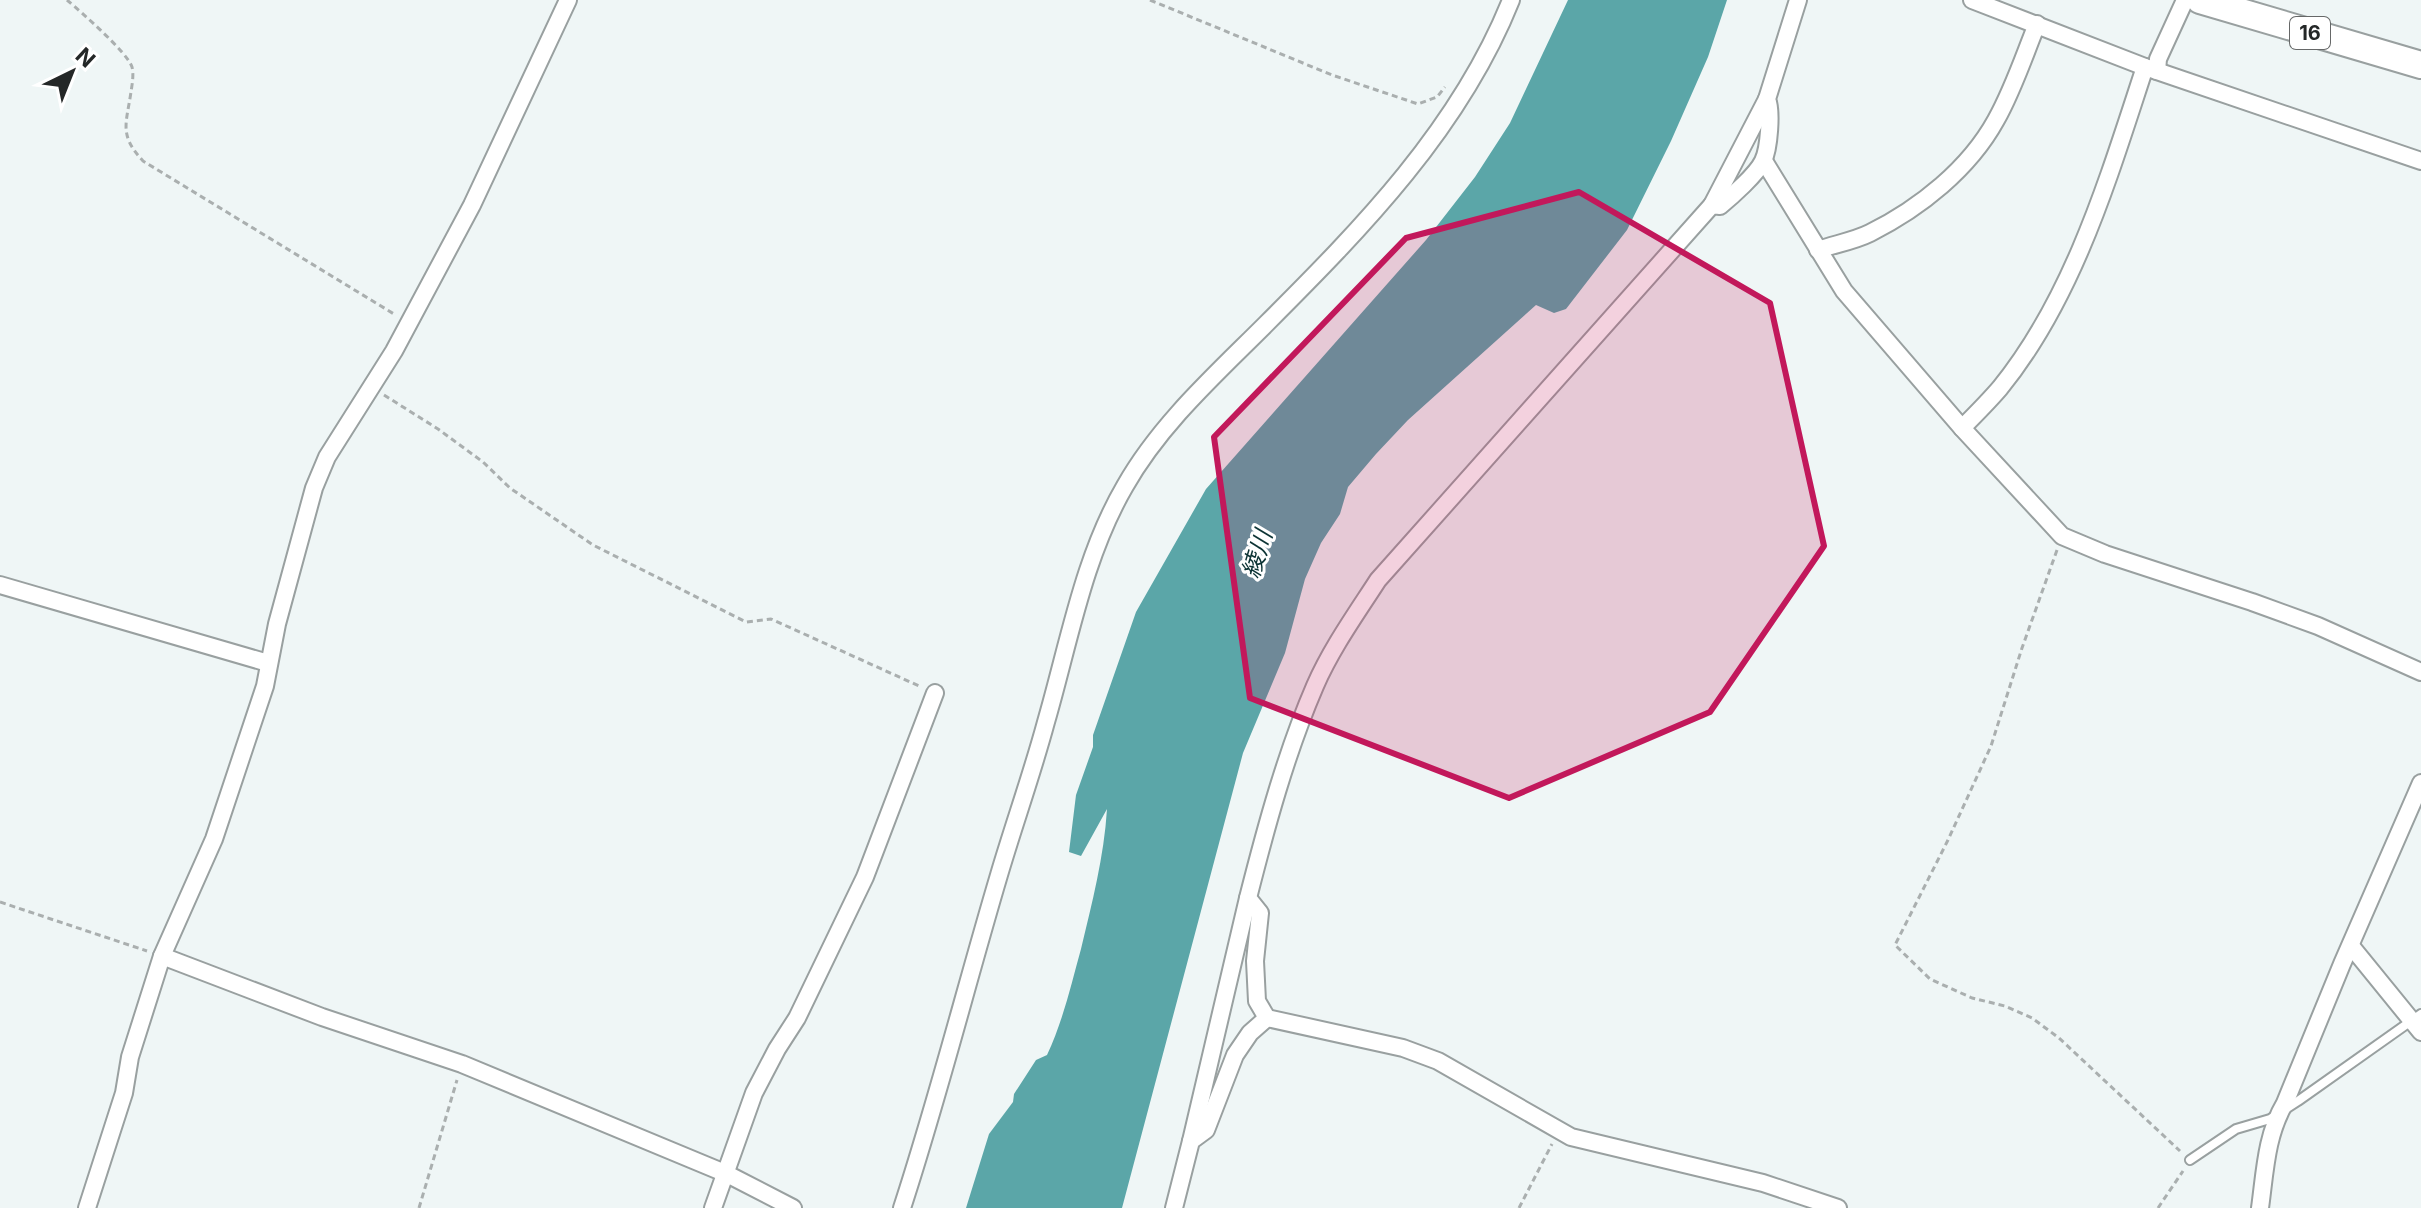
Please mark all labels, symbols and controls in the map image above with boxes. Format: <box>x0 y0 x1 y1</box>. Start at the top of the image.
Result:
road number: 16 <box>2290 17 2330 49</box>
north arrow <box>32 32 112 112</box>
text: N <box>71 42 101 73</box>
water label: 綾川 <box>1236 524 1279 581</box>

